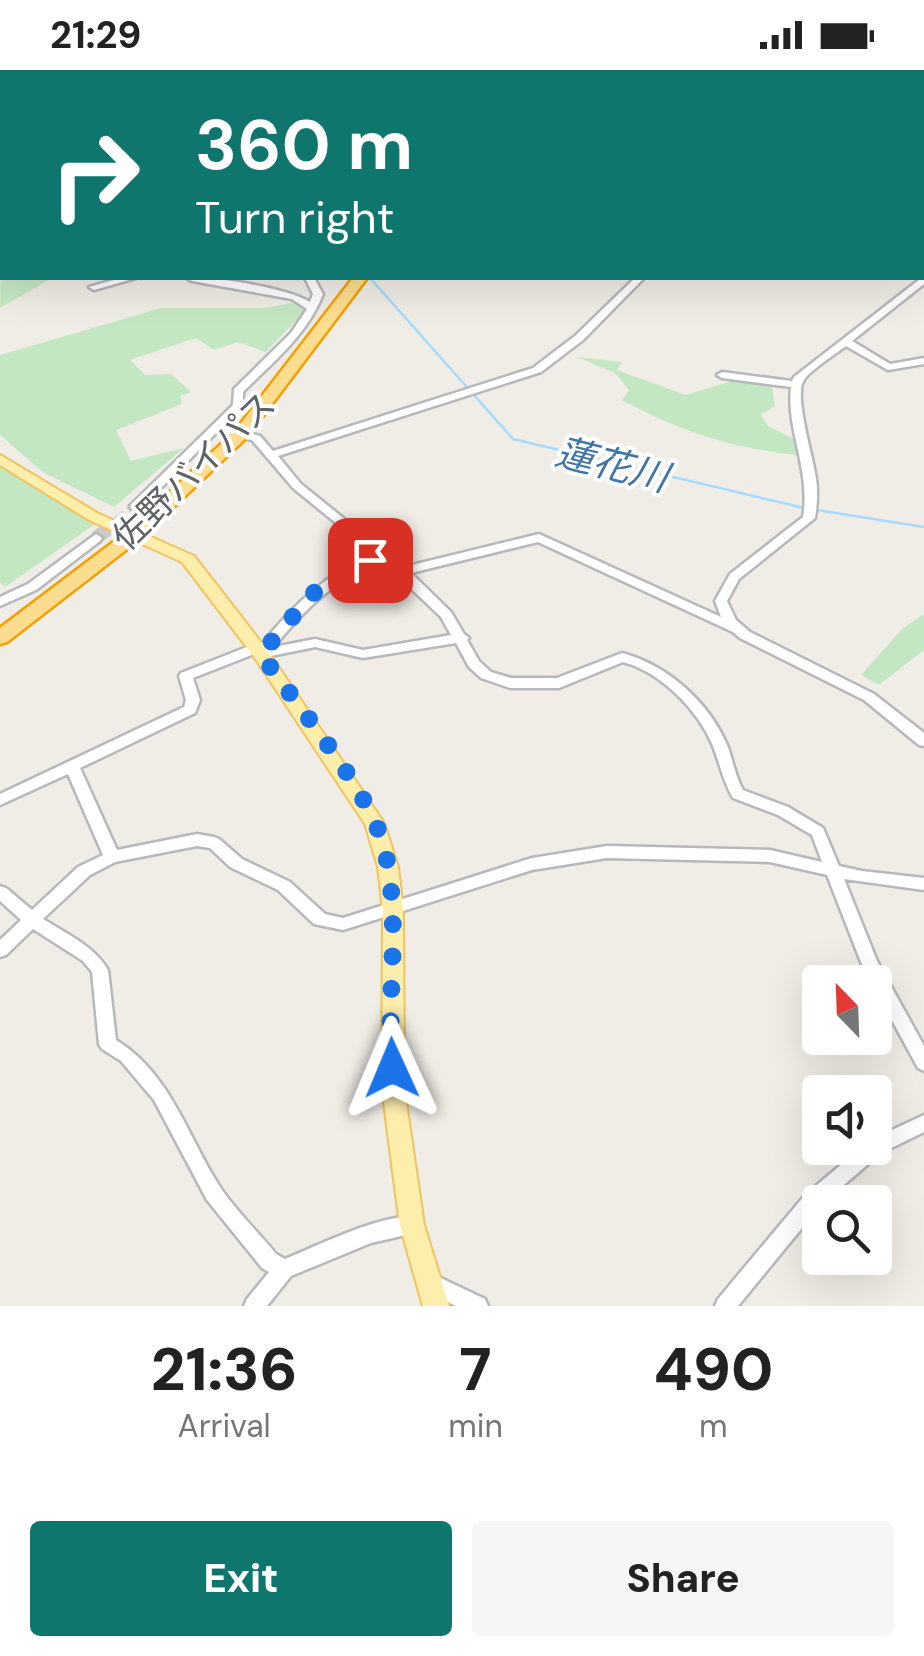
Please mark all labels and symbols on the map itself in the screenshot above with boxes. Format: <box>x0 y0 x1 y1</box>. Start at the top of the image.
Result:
street label: 佐野バイパス <box>103 382 285 560</box>
water label: 蓮花川 <box>551 427 677 504</box>
pin <box>328 518 413 603</box>
north arrow <box>802 965 892 1055</box>
position arrow <box>340 1016 444 1120</box>

